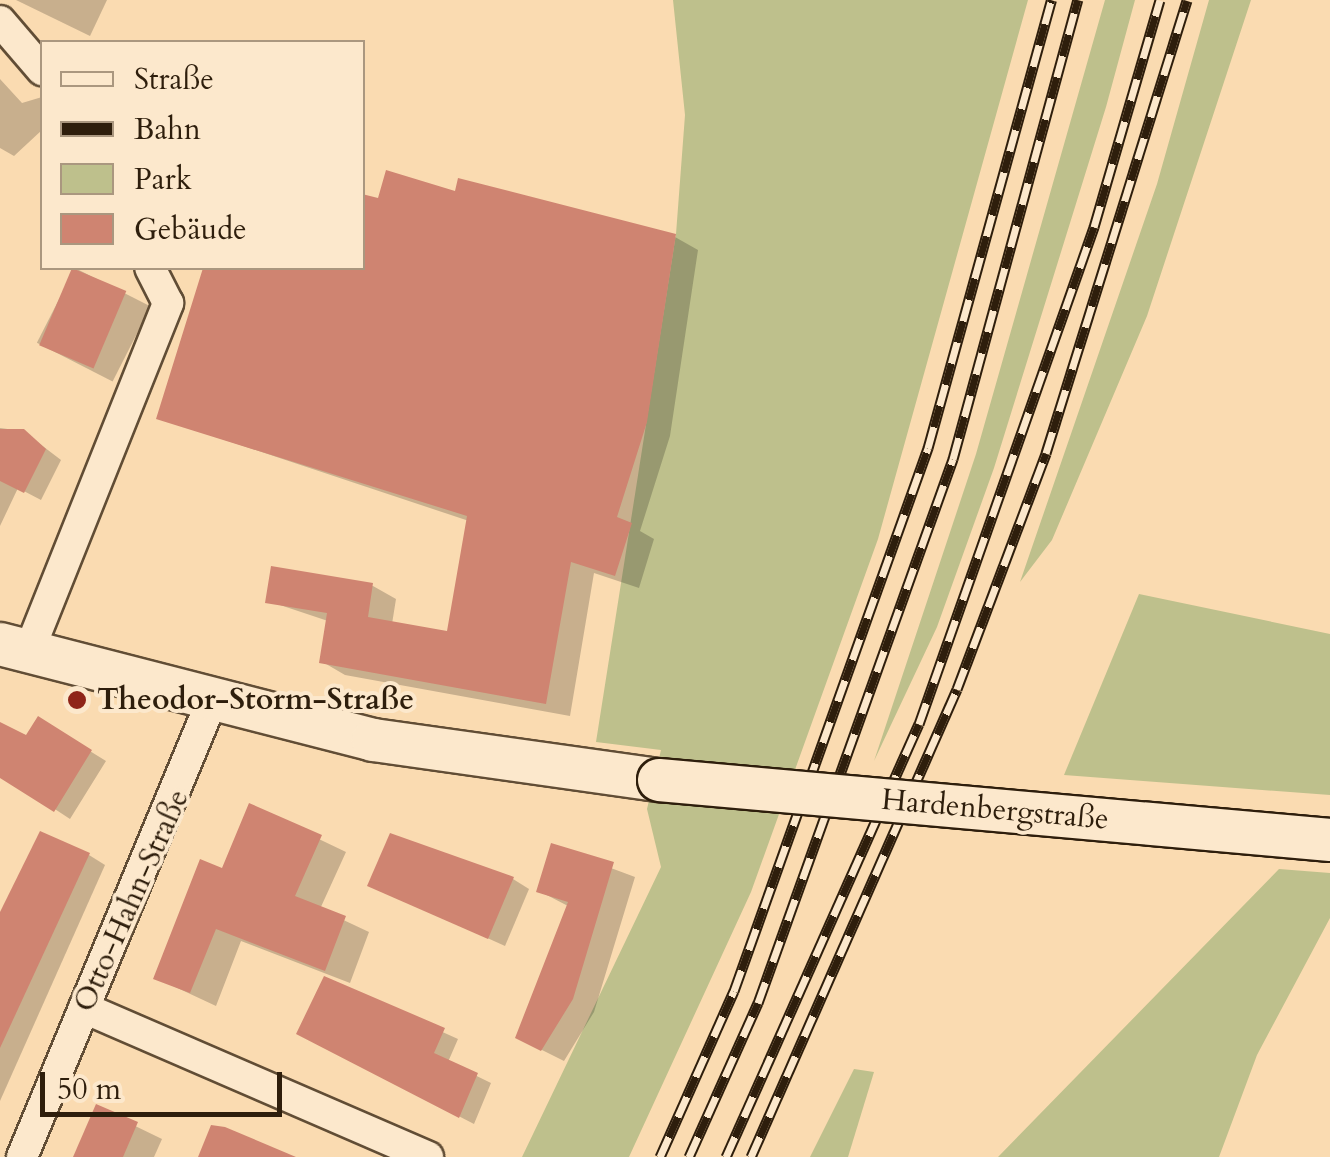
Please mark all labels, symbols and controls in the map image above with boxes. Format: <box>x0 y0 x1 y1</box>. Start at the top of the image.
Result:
legend <box>40 40 365 270</box>
text: Straße <box>134 59 214 100</box>
text: Bahn <box>134 109 201 150</box>
text: Park <box>134 159 192 200</box>
text: Gebäude <box>134 209 247 250</box>
place label: Theodor-Storm-Straße <box>97 682 414 718</box>
marker: Theodor-Storm-Straße <box>66 689 88 711</box>
street label: Hardenbergstraße <box>880 782 1110 838</box>
street label: Otto-Hahn-Straße <box>67 784 197 1018</box>
scale bar <box>45 1052 288 1114</box>
text: 50 m <box>57 1069 121 1110</box>

